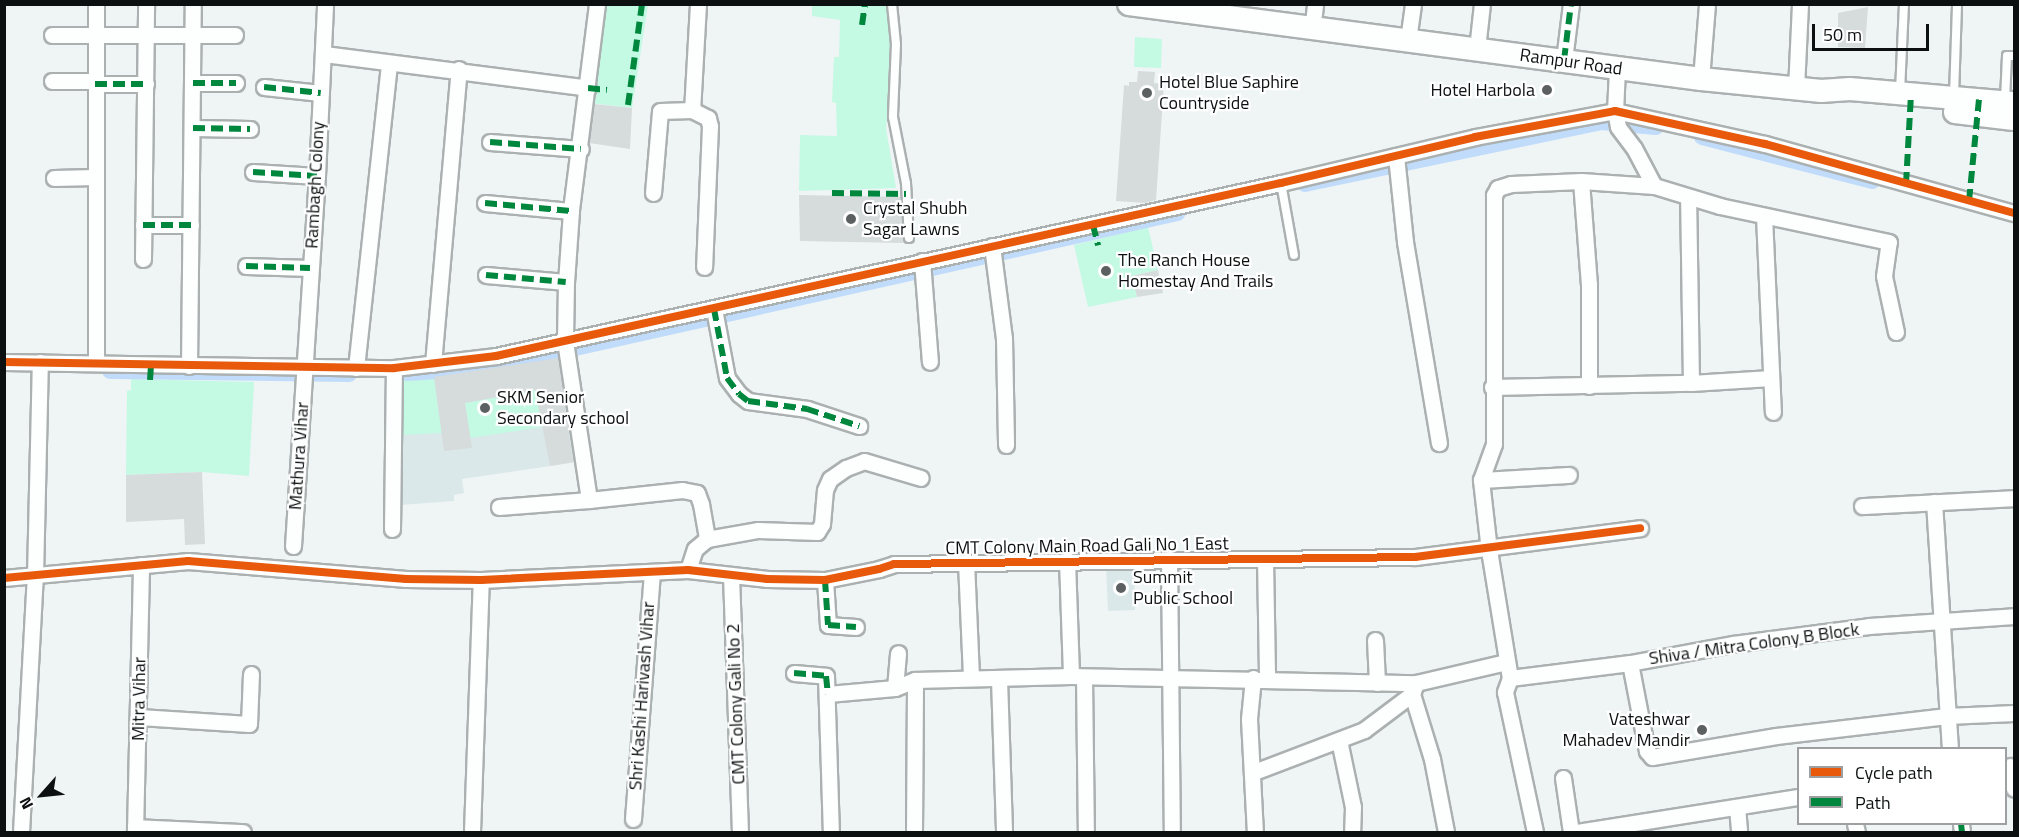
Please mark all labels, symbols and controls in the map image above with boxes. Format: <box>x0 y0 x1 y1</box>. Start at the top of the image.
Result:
scale bar <box>1815 12 1932 50</box>
text: 50 m <box>1823 21 1862 48</box>
street label: Rampur Road <box>1518 44 1624 80</box>
place label: Hotel Blue Saphire Countryside <box>1159 72 1299 115</box>
place label: Hotel Harbola <box>1430 79 1535 101</box>
marker: Hotel Harbola <box>1540 83 1554 97</box>
marker: Hotel Blue Saphire Countryside <box>1140 86 1154 100</box>
street label: Rambagh Colony <box>301 121 329 249</box>
place label: Crystal Shubh Sagar Lawns <box>863 198 967 240</box>
marker: Crystal Shubh Sagar Lawns <box>844 212 858 226</box>
place label: The Ranch House Homestay And Trails <box>1118 250 1273 292</box>
marker: The Ranch House Homestay And Trails <box>1099 264 1113 278</box>
place label: SKM Senior Secondary school <box>497 387 629 430</box>
street label: Mathura Vihar <box>284 401 314 511</box>
marker: SKM Senior Secondary school <box>478 401 492 415</box>
street label: CMT Colony Main Road Gali No 1 East <box>945 533 1229 559</box>
place label: Summit Public School <box>1133 567 1233 610</box>
marker: Summit Public School <box>1114 581 1128 595</box>
street label: Shri Kashi Harivash Vihar <box>625 601 659 791</box>
street label: Shiva / Mitra Colony B Block <box>1647 619 1861 669</box>
street label: CMT Colony Gali No 2 <box>722 623 750 785</box>
street label: Mitra Vihar <box>127 657 151 741</box>
place label: Vateshwar Mahadev Mandir <box>1563 709 1690 752</box>
marker: Vateshwar Mahadev Mandir <box>1695 723 1709 737</box>
legend <box>1797 747 2007 825</box>
text: Cycle path <box>1855 759 1933 786</box>
north arrow <box>12 765 72 825</box>
text: Path <box>1855 789 1891 816</box>
text: N <box>13 793 39 814</box>

